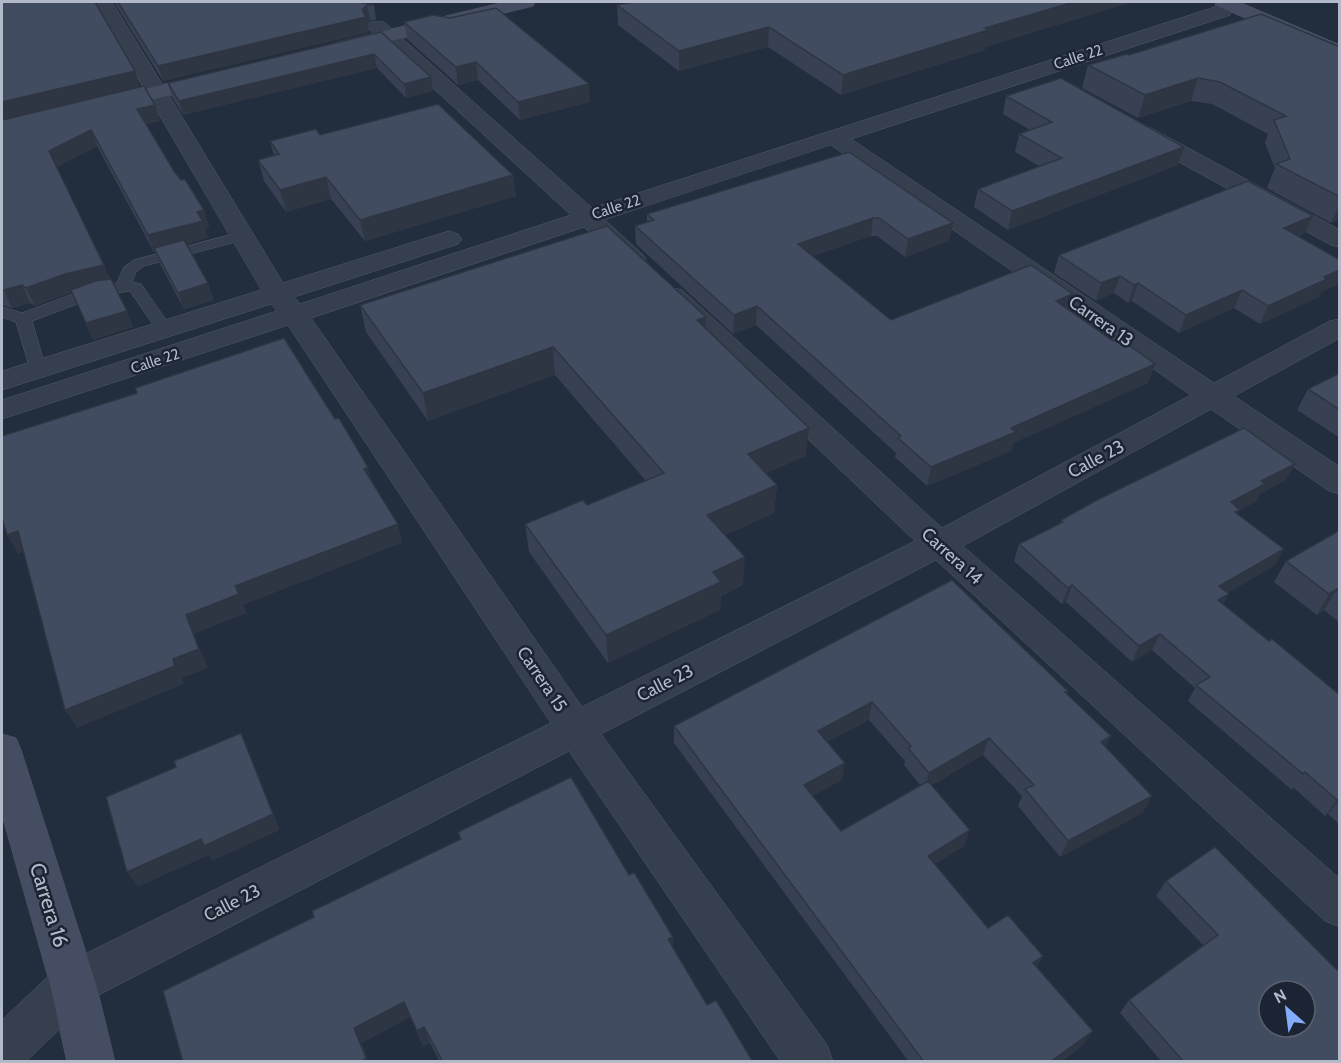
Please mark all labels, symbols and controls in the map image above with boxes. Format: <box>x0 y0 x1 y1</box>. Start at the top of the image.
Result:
street label: Calle 22 <box>1051 41 1105 73</box>
street label: Calle 22 <box>589 191 643 223</box>
street label: Carrera 13 <box>1064 291 1138 351</box>
street label: Calle 22 <box>128 345 182 377</box>
street label: Calle 23 <box>1064 435 1128 483</box>
street label: Carrera 14 <box>917 523 987 589</box>
street label: Carrera 15 <box>512 642 572 716</box>
street label: Calle 23 <box>633 659 697 707</box>
street label: Carrera 16 <box>25 860 74 950</box>
street label: Calle 23 <box>200 879 264 927</box>
north arrow <box>1257 979 1317 1039</box>
text: N <box>1271 985 1290 1007</box>

